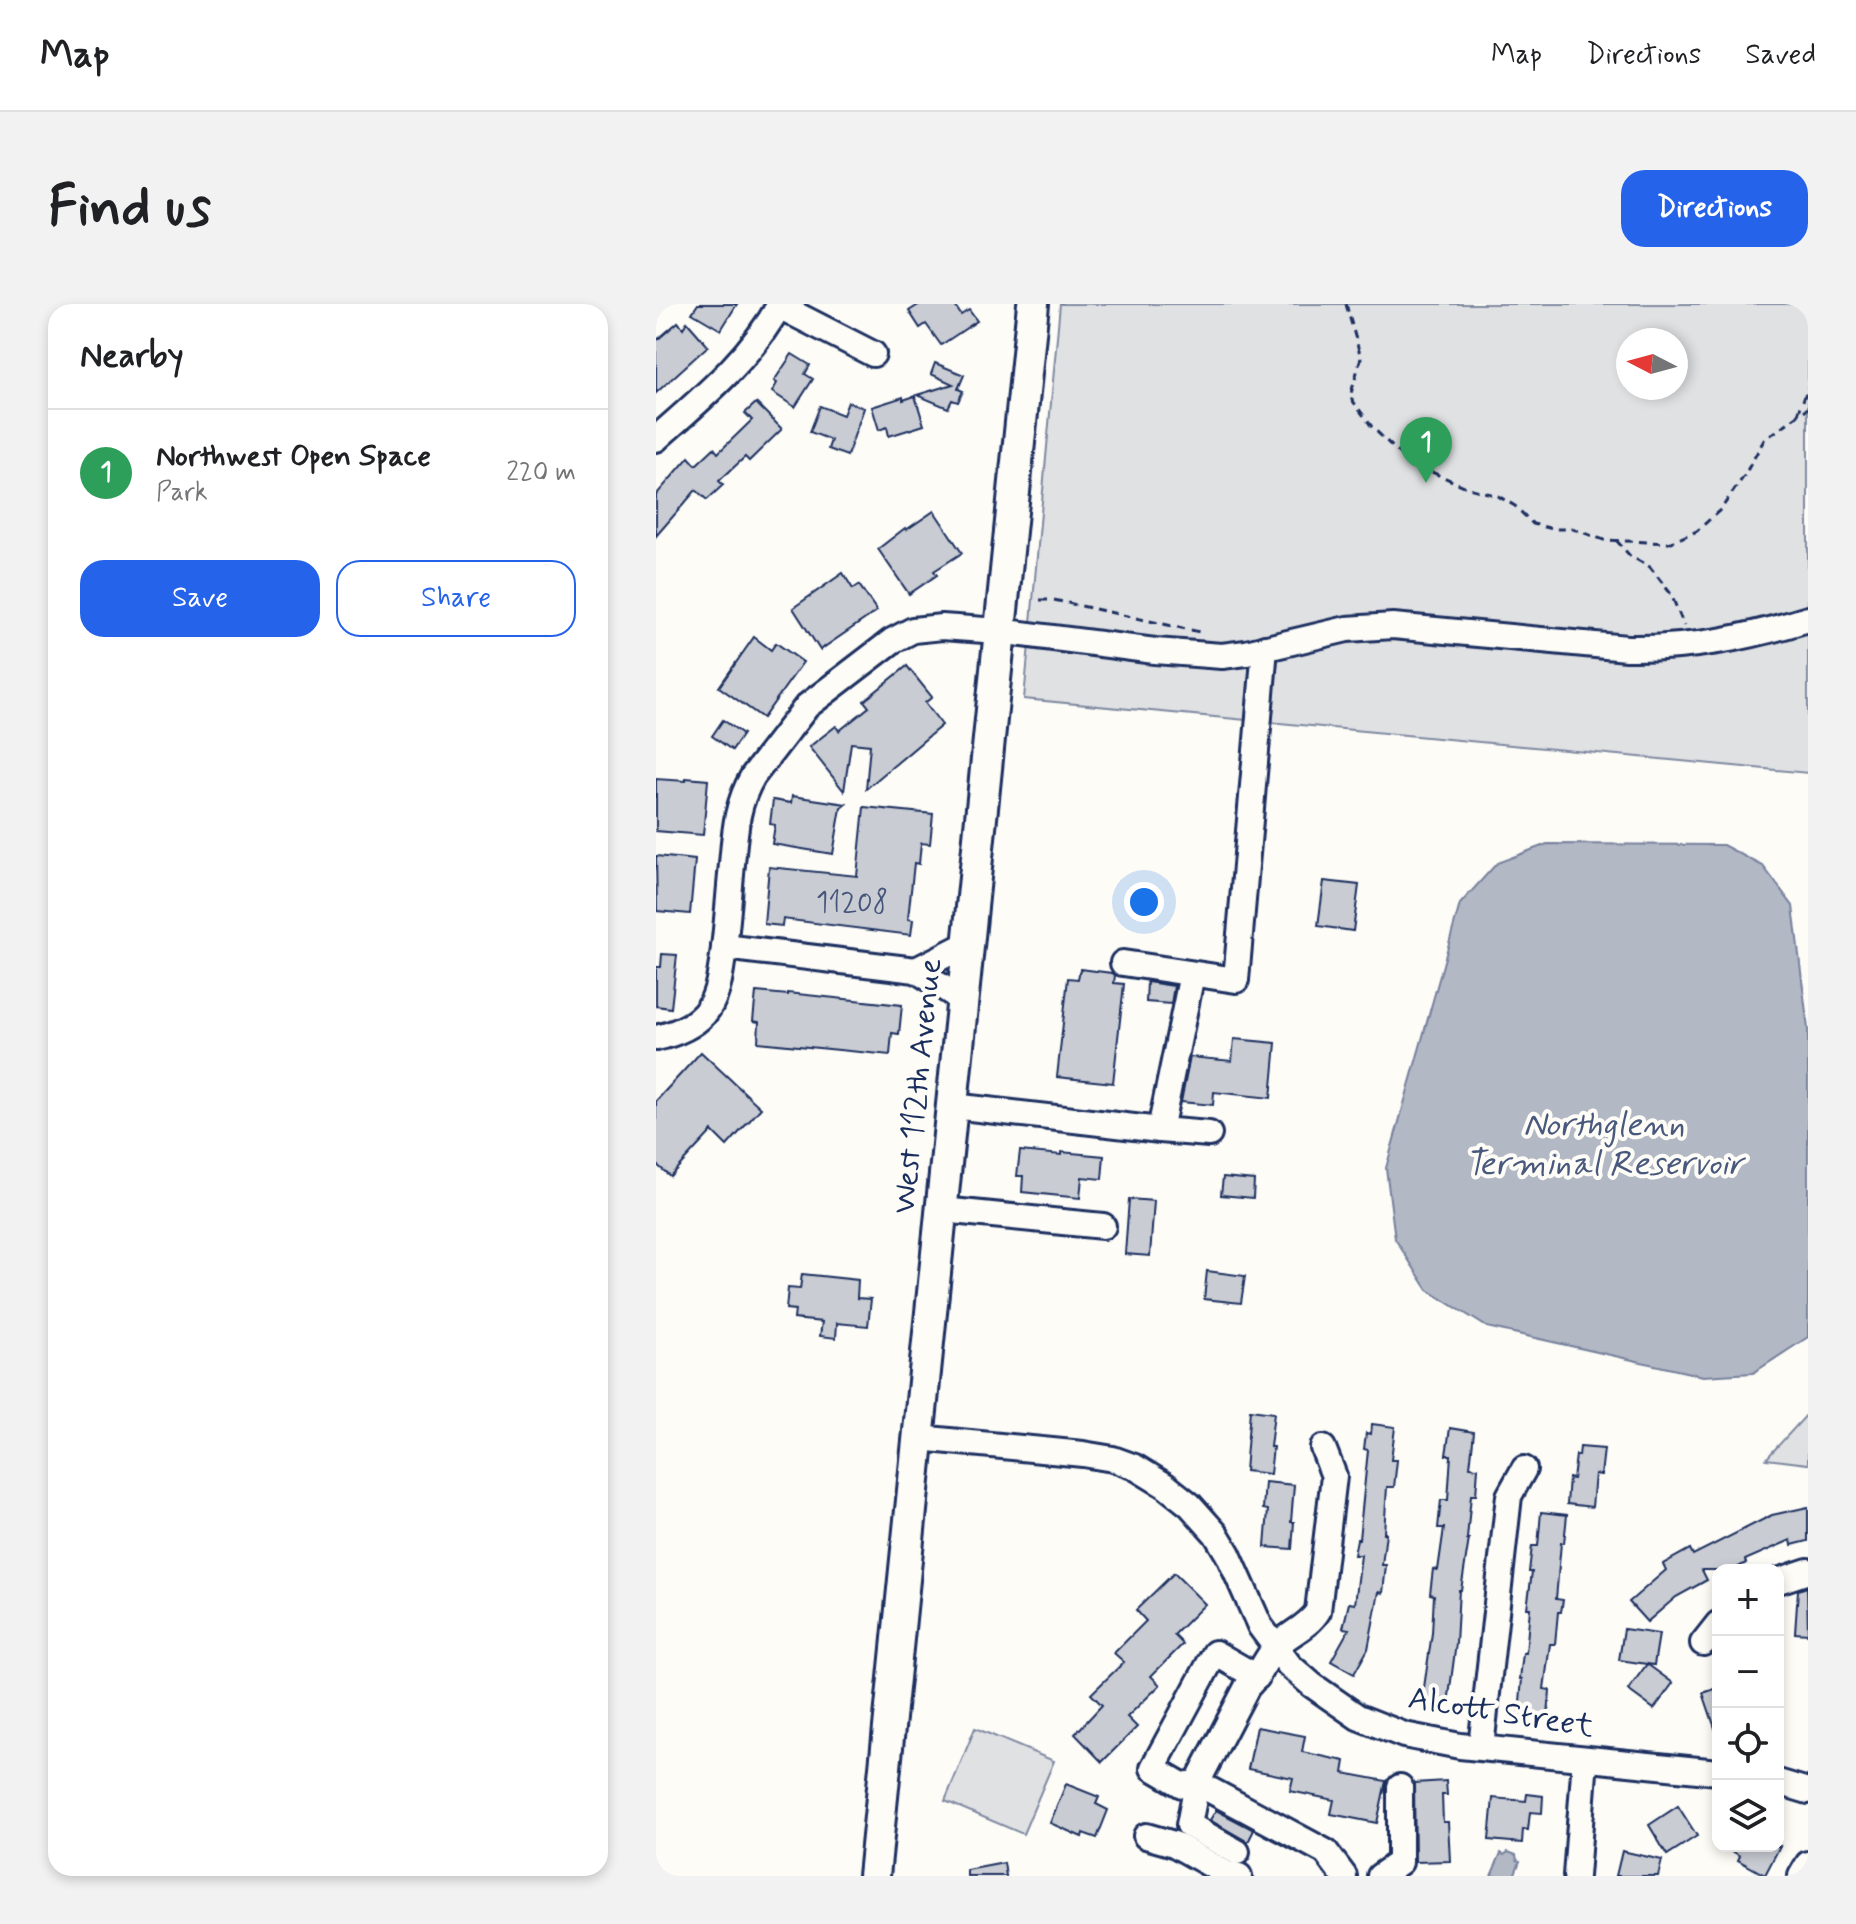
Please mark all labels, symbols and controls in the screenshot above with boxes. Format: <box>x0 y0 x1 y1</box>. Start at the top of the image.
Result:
text: Map <box>40 31 110 80</box>
text: Map <box>1491 37 1542 74</box>
text: Directions <box>1586 37 1701 74</box>
text: Saved <box>1745 37 1816 74</box>
button: Directions <box>1621 170 1808 247</box>
text: Find us <box>48 172 211 245</box>
north arrow <box>1616 328 1688 400</box>
text: Nearby <box>80 334 184 379</box>
pin: 1 <box>1400 417 1452 483</box>
text: Northwest Open Space <box>156 437 431 476</box>
text: 1 <box>100 456 112 490</box>
text: 220 m <box>506 456 576 490</box>
text: Park <box>156 476 208 510</box>
button: Save <box>80 560 320 637</box>
button: Share <box>336 560 576 637</box>
your location <box>1124 882 1164 922</box>
house number: 11208 <box>816 885 888 922</box>
street label: West 112th Avenue <box>884 956 952 1216</box>
water label: Northglenn Terminal Reservoir <box>1465 1103 1747 1187</box>
map controls <box>1712 1564 1784 1852</box>
button: + <box>1712 1564 1784 1636</box>
button: − <box>1712 1636 1784 1708</box>
street label: Alcott Street <box>1405 1678 1597 1748</box>
button: locate <box>1712 1708 1784 1780</box>
button: layers <box>1712 1780 1784 1852</box>

